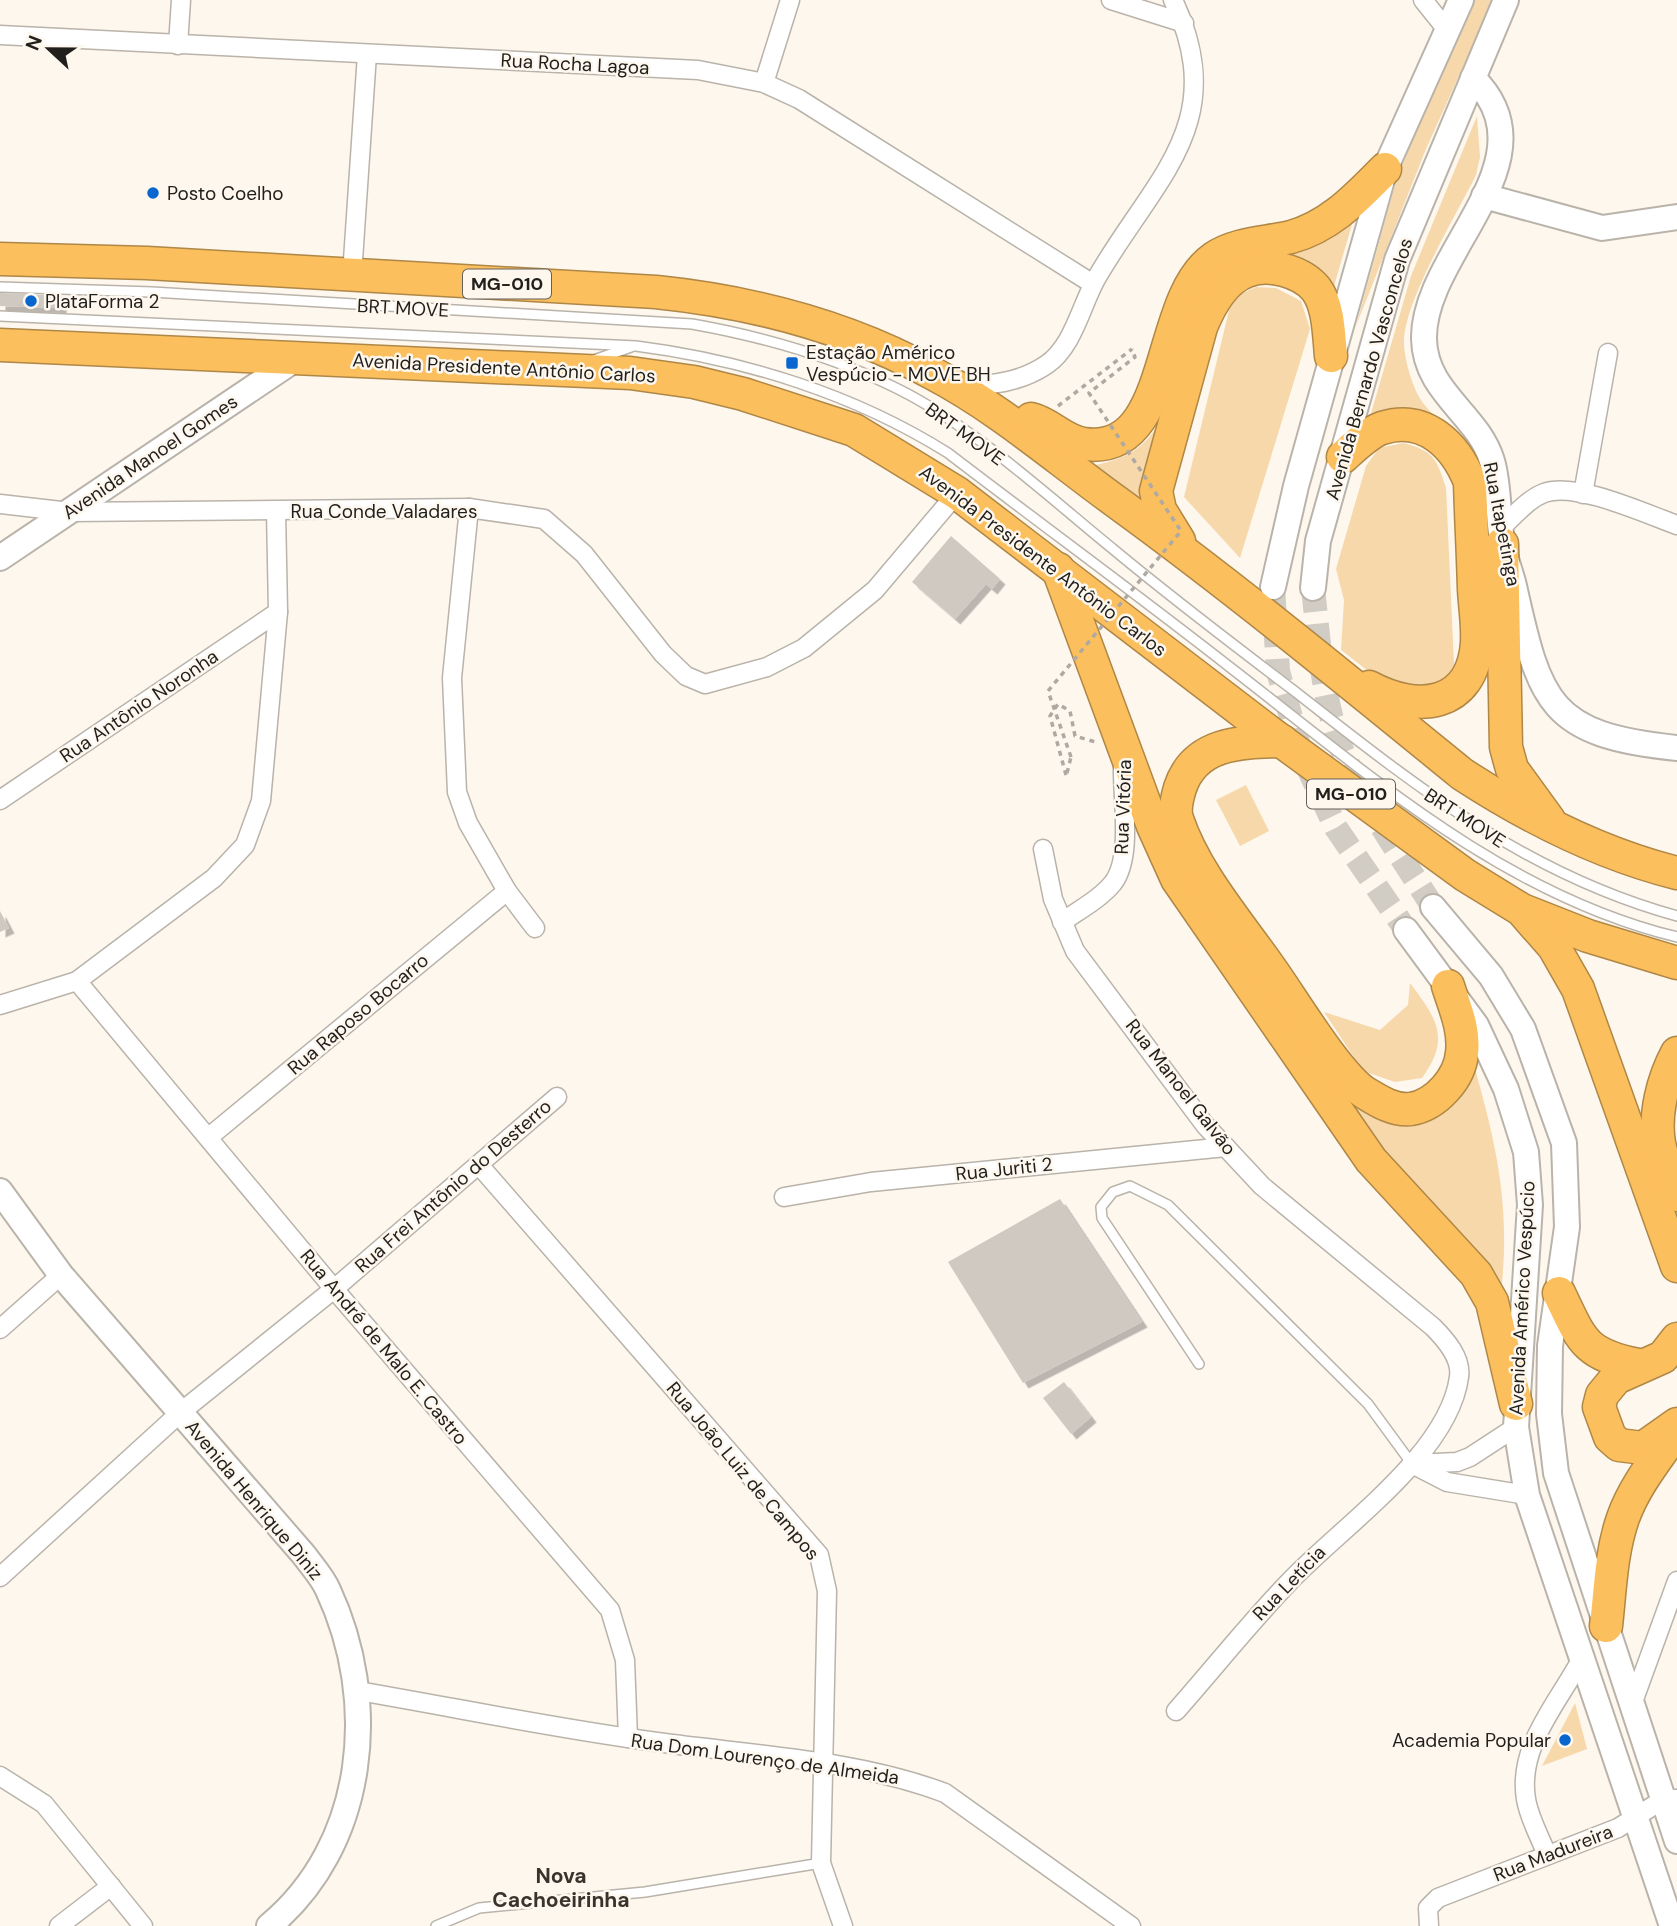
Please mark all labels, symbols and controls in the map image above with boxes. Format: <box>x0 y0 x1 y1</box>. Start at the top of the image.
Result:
north arrow <box>14 14 84 84</box>
text: N <box>20 32 48 54</box>
street label: Rua Rocha Lagoa <box>500 48 650 80</box>
place label: Posto Coelho <box>167 181 283 206</box>
marker: Posto Coelho <box>145 185 161 201</box>
street label: Avenida Bernardo Vasconcelos <box>1320 235 1418 503</box>
road number: MG-010 <box>463 270 551 298</box>
place label: PlataForma 2 <box>45 289 159 314</box>
marker: PlataForma 2 <box>23 293 39 309</box>
street label: BRT MOVE <box>356 293 450 323</box>
place label: Estação Américo Vespúcio - MOVE BH <box>806 340 991 387</box>
street label: Avenida Presidente Antônio Carlos <box>352 348 656 388</box>
marker: Estação Américo Vespúcio - MOVE BH <box>784 355 800 371</box>
street label: Avenida Manoel Gomes <box>58 389 242 525</box>
street label: BRT MOVE <box>920 397 1010 471</box>
street label: Avenida Presidente Antônio Carlos <box>914 460 1172 662</box>
street label: Rua Itapetinga <box>1478 460 1526 588</box>
street label: Rua Conde Valadares <box>291 499 477 524</box>
street label: Rua Antônio Noronha <box>55 644 223 768</box>
street label: Rua Vitória <box>1109 759 1137 855</box>
road number: MG-010 <box>1307 780 1395 808</box>
street label: BRT MOVE <box>1420 782 1510 854</box>
street label: Rua Raposo Bocarro <box>282 948 434 1080</box>
street label: Rua Manoel Galvão <box>1120 1014 1242 1160</box>
street label: Rua Frei Antônio do Desterro <box>349 1094 557 1278</box>
street label: Rua Juriti 2 <box>954 1151 1054 1187</box>
street label: Avenida Américo Vespúcio <box>1503 1180 1541 1416</box>
street label: Rua André de Malo E. Castro <box>295 1244 473 1450</box>
street label: Rua João Luiz de Campos <box>661 1377 825 1565</box>
street label: Avenida Henrique Diniz <box>180 1415 328 1585</box>
street label: Rua Letícia <box>1247 1540 1331 1626</box>
street label: Rua Dom Lourenço de Almeida <box>629 1728 901 1790</box>
place label: Academia Popular <box>1392 1728 1551 1753</box>
marker: Academia Popular <box>1557 1732 1573 1748</box>
street label: Rua Madureira <box>1490 1819 1616 1887</box>
district label: Nova Cachoeirinha <box>492 1862 630 1914</box>

